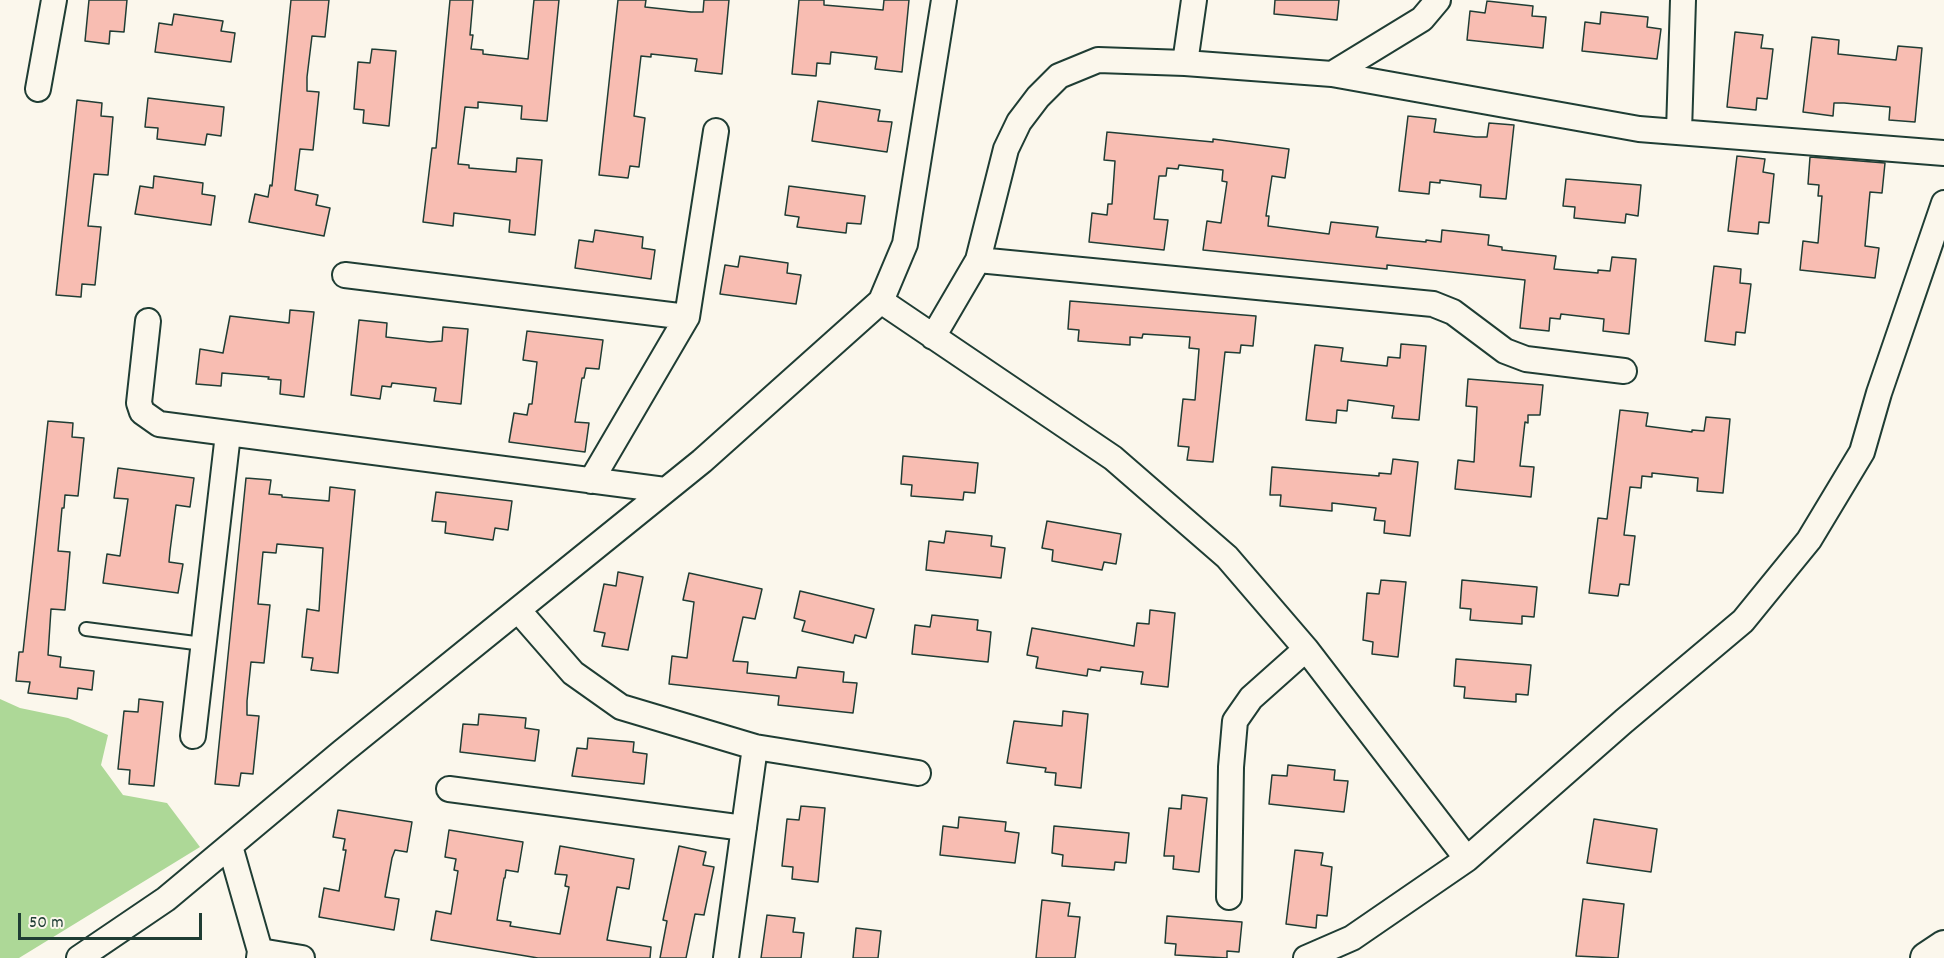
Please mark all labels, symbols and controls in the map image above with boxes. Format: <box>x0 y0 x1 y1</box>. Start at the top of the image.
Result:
scale bar <box>21 901 206 939</box>
text: 50 m <box>29 911 64 936</box>

